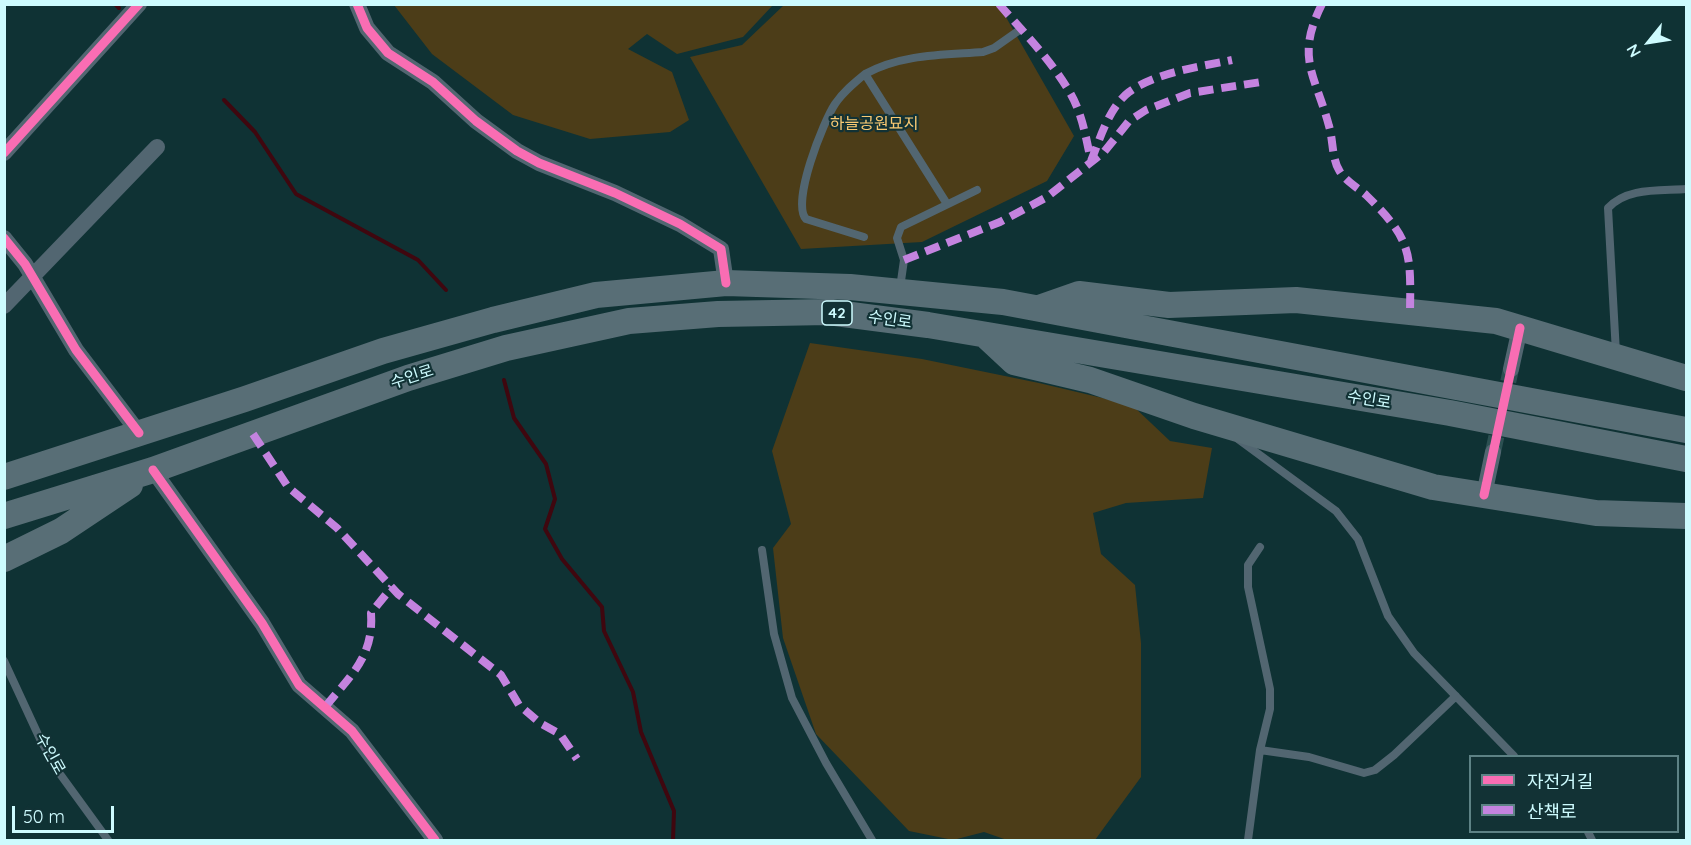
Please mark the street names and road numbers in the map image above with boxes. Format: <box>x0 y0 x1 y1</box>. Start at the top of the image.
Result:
road number: 42 <box>822 301 852 325</box>
street label: 수인로 <box>867 307 913 333</box>
street label: 수인로 <box>388 361 436 393</box>
street label: 수인로 <box>1346 387 1392 413</box>
street label: 수인로 <box>31 730 69 778</box>

